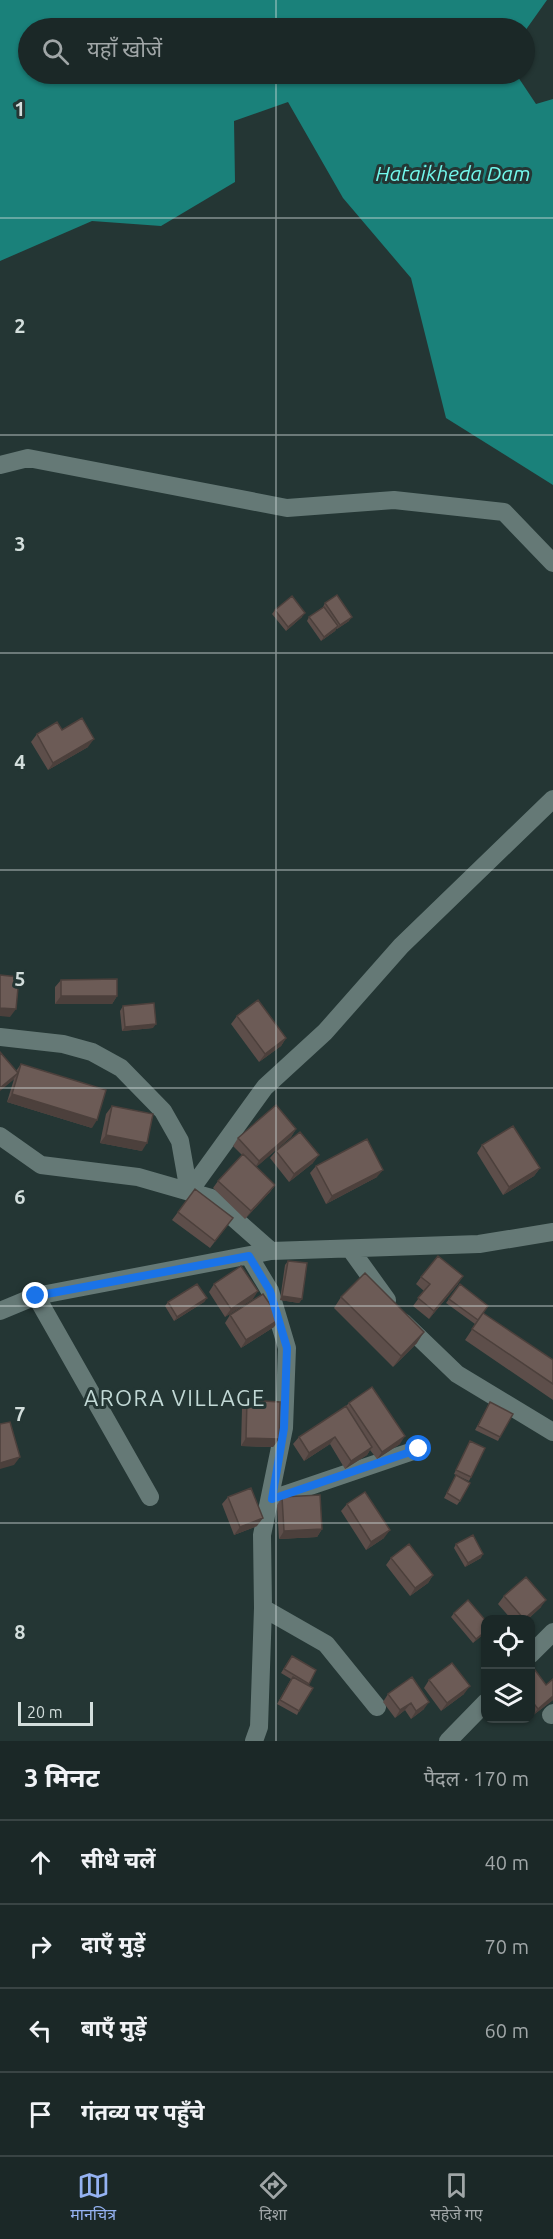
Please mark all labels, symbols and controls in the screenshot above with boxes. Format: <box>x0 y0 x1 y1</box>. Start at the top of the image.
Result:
search box <box>18 18 535 84</box>
icon: search <box>39 35 72 68</box>
text: यहाँ खोजें <box>87 36 162 61</box>
text: 1 <box>14 97 26 120</box>
water label: Hataikheda Dam <box>376 161 530 185</box>
text: 2 <box>14 314 26 337</box>
text: 3 <box>14 532 26 555</box>
text: 4 <box>14 750 26 773</box>
text: 5 <box>14 967 26 990</box>
text: 6 <box>14 1185 26 1208</box>
route end <box>22 1282 48 1308</box>
district label: ARORA VILLAGE <box>84 1385 266 1410</box>
text: 7 <box>14 1402 26 1425</box>
route start <box>405 1435 431 1461</box>
map controls <box>481 1615 535 1723</box>
button: locate <box>481 1615 535 1669</box>
text: 8 <box>14 1620 26 1643</box>
button: layers <box>481 1669 535 1723</box>
scale bar <box>18 1699 93 1726</box>
text: 20 m <box>27 1703 63 1721</box>
text: 3 मिनट <box>24 1763 99 1792</box>
text: पैदल · 170 m <box>424 1767 529 1790</box>
icon: ahead <box>24 1846 57 1879</box>
text: सीधे चलें <box>81 1847 156 1872</box>
text: 40 m <box>485 1851 529 1874</box>
icon: right <box>24 1930 57 1963</box>
text: दाएँ मुड़ें <box>81 1931 145 1956</box>
text: 70 m <box>485 1935 529 1958</box>
icon: left <box>24 2014 57 2047</box>
text: बाएँ मुड़ें <box>81 2015 147 2040</box>
text: 60 m <box>485 2019 529 2042</box>
icon: arrive <box>24 2098 57 2131</box>
text: गंतव्य पर पहुँचे <box>81 2099 205 2124</box>
tab: मानचित्र <box>70 2169 116 2227</box>
tab: दिशा <box>257 2169 290 2227</box>
tab: सहेजे गए <box>430 2169 483 2227</box>

